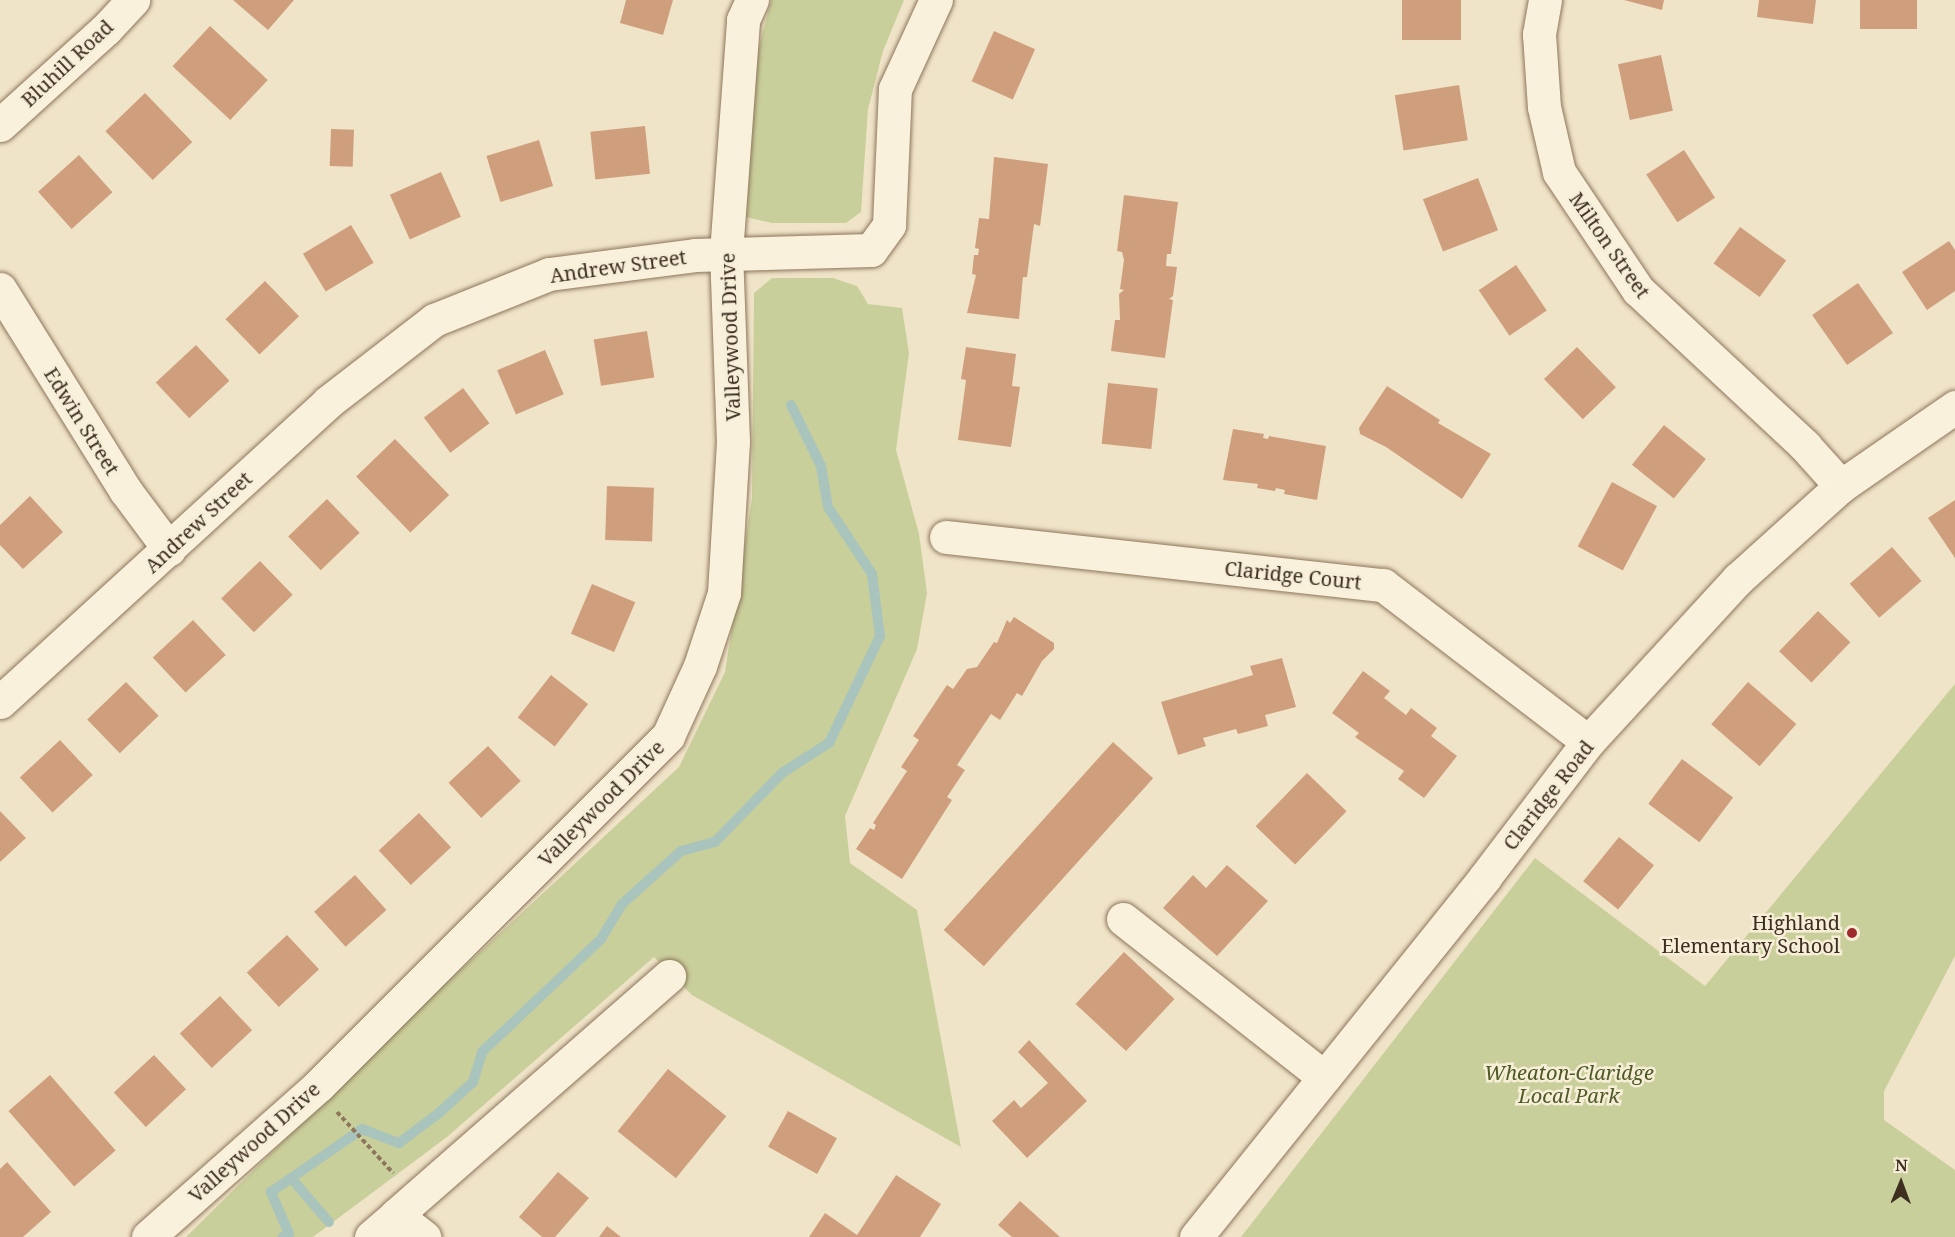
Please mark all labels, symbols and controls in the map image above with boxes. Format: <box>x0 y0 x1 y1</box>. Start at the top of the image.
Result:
street label: Bluhill Road <box>16 14 118 112</box>
street label: Milton Street <box>1565 187 1655 303</box>
street label: Andrew Street <box>548 245 688 287</box>
street label: Valleywood Drive <box>715 252 745 422</box>
street label: Edwin Street <box>39 363 125 479</box>
street label: Andrew Street <box>139 466 257 578</box>
street label: Claridge Court <box>1223 556 1363 594</box>
street label: Valleywood Drive <box>533 735 669 871</box>
street label: Claridge Road <box>1498 735 1598 855</box>
place label: Highland Elementary School <box>1661 910 1840 957</box>
marker: Highland Elementary School <box>1845 926 1859 940</box>
park label: Wheaton-Claridge Local Park <box>1484 1061 1654 1108</box>
street label: Valleywood Drive <box>183 1077 325 1207</box>
north arrow <box>1871 1153 1931 1213</box>
text: N <box>1895 1154 1908 1176</box>

